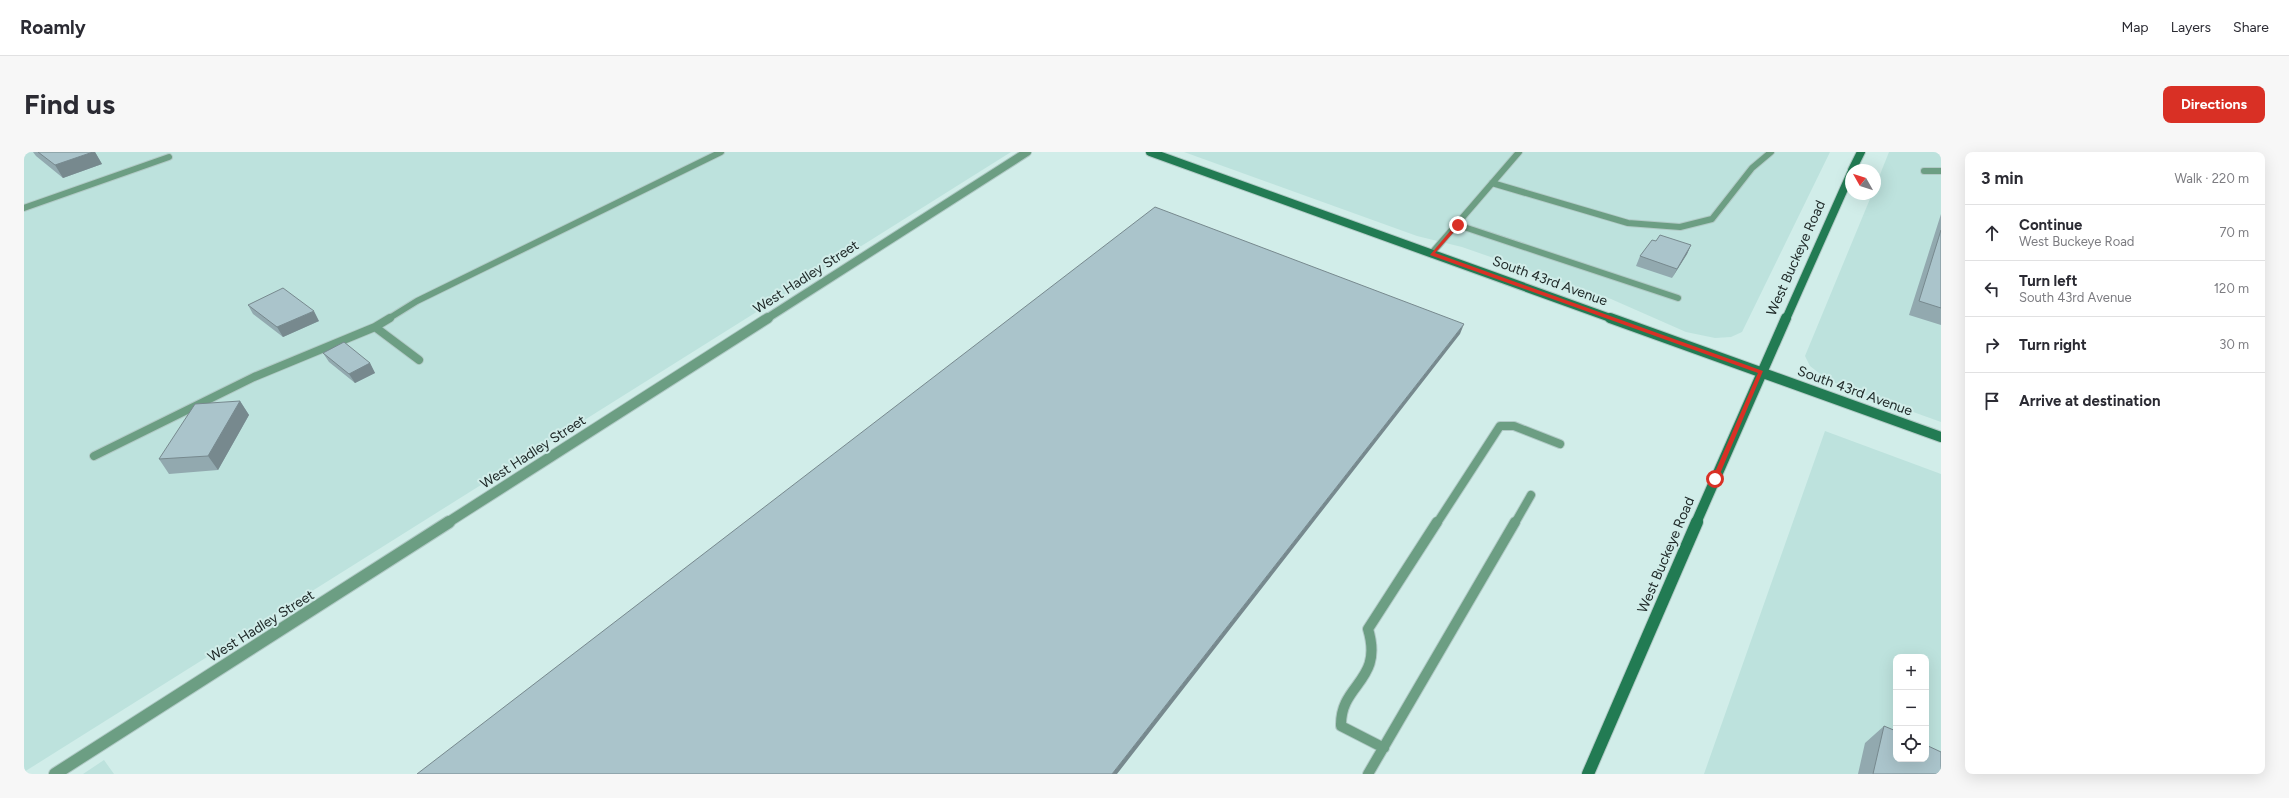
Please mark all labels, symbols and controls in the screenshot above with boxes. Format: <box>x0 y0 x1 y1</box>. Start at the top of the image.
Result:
text: Roamly <box>20 16 86 39</box>
text: Map <box>2121 19 2149 36</box>
text: Layers <box>2171 19 2211 36</box>
text: Share <box>2233 19 2269 36</box>
button: Directions <box>2163 86 2265 123</box>
text: Find us <box>24 87 115 121</box>
north arrow <box>1845 164 1881 200</box>
text: 3 min <box>1981 168 2023 188</box>
text: Walk · 220 m <box>2174 171 2249 186</box>
street label: West Buckeye Road <box>1763 198 1829 318</box>
route end <box>1449 216 1467 234</box>
text: Continue <box>2019 216 2082 234</box>
icon: ahead <box>1981 222 2003 244</box>
text: 70 m <box>2219 225 2249 240</box>
text: West Buckeye Road <box>2019 234 2134 249</box>
street label: West Hadley Street <box>750 237 862 317</box>
street label: South 43rd Avenue <box>1490 252 1610 310</box>
text: Turn left <box>2019 272 2077 290</box>
icon: left <box>1981 278 2003 300</box>
text: 120 m <box>2214 281 2249 296</box>
text: South 43rd Avenue <box>2019 290 2132 305</box>
icon: right <box>1981 334 2003 356</box>
text: Turn right <box>2019 336 2087 354</box>
text: 30 m <box>2219 337 2249 352</box>
street label: South 43rd Avenue <box>1795 362 1915 420</box>
icon: arrive <box>1981 390 2003 412</box>
text: Arrive at destination <box>2019 392 2160 410</box>
street label: West Hadley Street <box>477 412 589 492</box>
route start <box>1706 470 1724 488</box>
street label: West Buckeye Road <box>1634 494 1698 616</box>
street label: West Hadley Street <box>205 586 317 666</box>
map controls <box>1893 654 1929 762</box>
button: + <box>1893 654 1929 690</box>
button: − <box>1893 690 1929 726</box>
button: locate <box>1893 726 1929 762</box>

